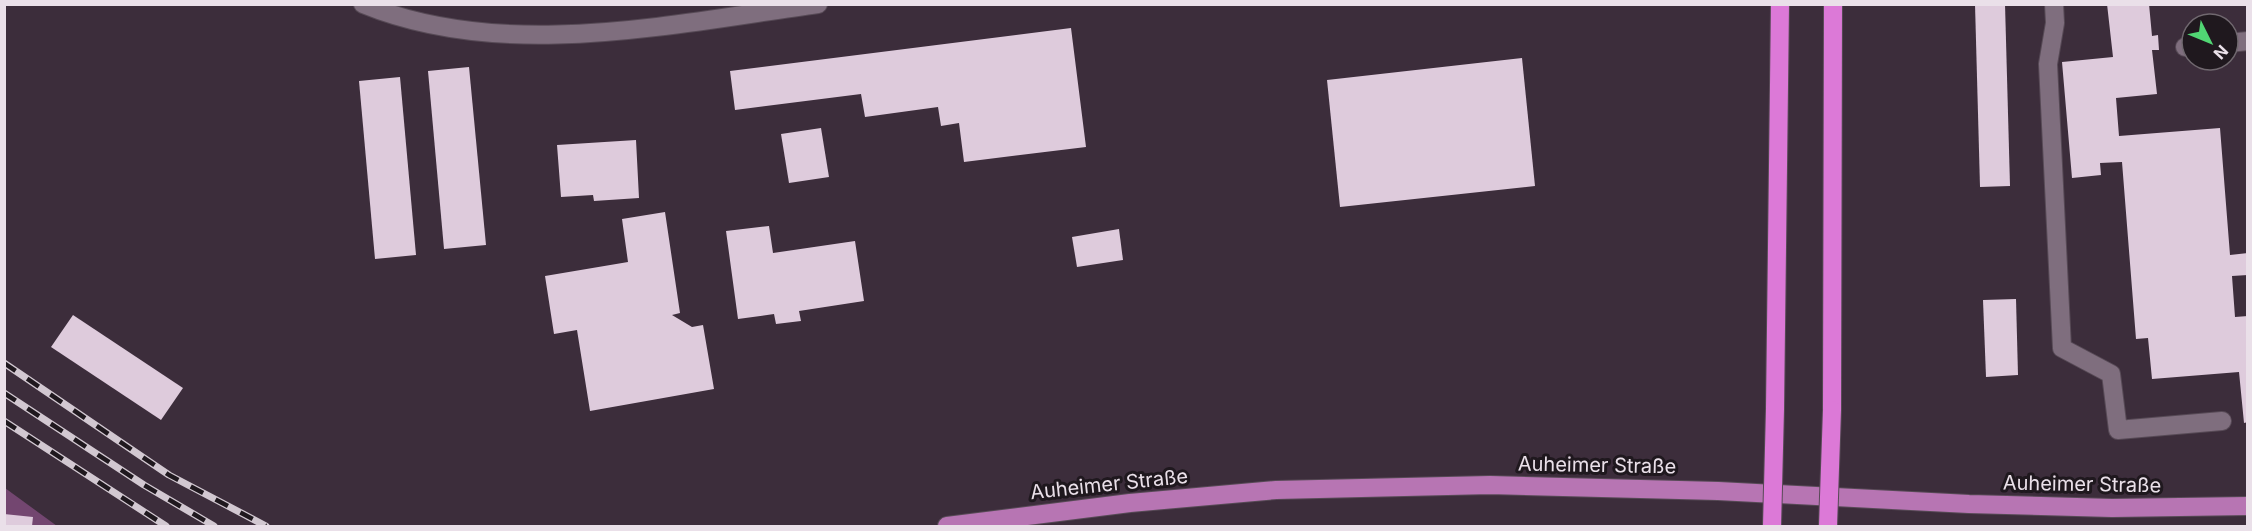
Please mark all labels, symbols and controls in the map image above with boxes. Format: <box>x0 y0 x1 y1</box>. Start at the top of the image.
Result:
north arrow <box>2180 12 2240 72</box>
text: N <box>2209 41 2232 64</box>
street label: Auheimer Straße <box>1518 452 1676 478</box>
street label: Auheimer Straße <box>1029 464 1189 504</box>
street label: Auheimer Straße <box>2003 471 2161 497</box>

